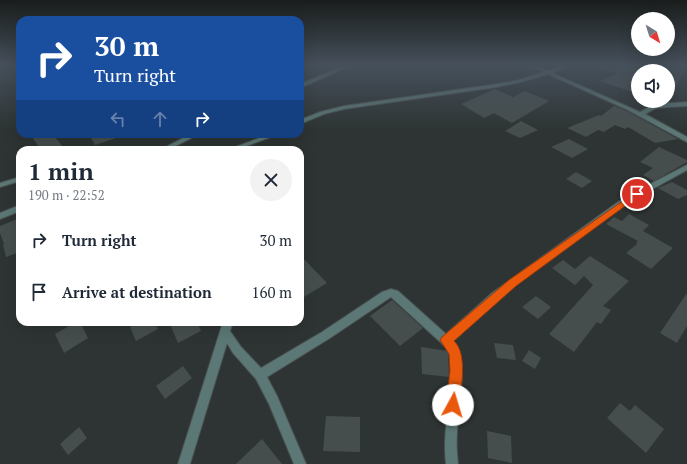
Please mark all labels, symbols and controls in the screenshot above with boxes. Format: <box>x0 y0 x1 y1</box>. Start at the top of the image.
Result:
north arrow <box>631 12 675 56</box>
map controls <box>631 12 675 108</box>
text: 30 m <box>94 27 159 64</box>
icon: right <box>28 32 80 84</box>
text: Turn right <box>94 63 176 87</box>
button: sound <box>631 64 675 108</box>
icon: left <box>107 108 129 130</box>
icon: ahead <box>149 108 171 130</box>
icon: right <box>191 108 213 130</box>
text: 1 min <box>28 155 94 187</box>
button: close <box>250 159 292 201</box>
pin <box>620 177 654 211</box>
icon: arrive <box>626 183 648 205</box>
text: 190 m · 22:52 <box>28 186 105 204</box>
icon: right <box>28 229 50 251</box>
text: Turn right <box>62 230 137 250</box>
text: 30 m <box>259 230 292 250</box>
icon: arrive <box>28 281 50 303</box>
text: Arrive at destination <box>62 282 212 302</box>
text: 160 m <box>251 282 292 302</box>
position arrow <box>432 384 474 426</box>

